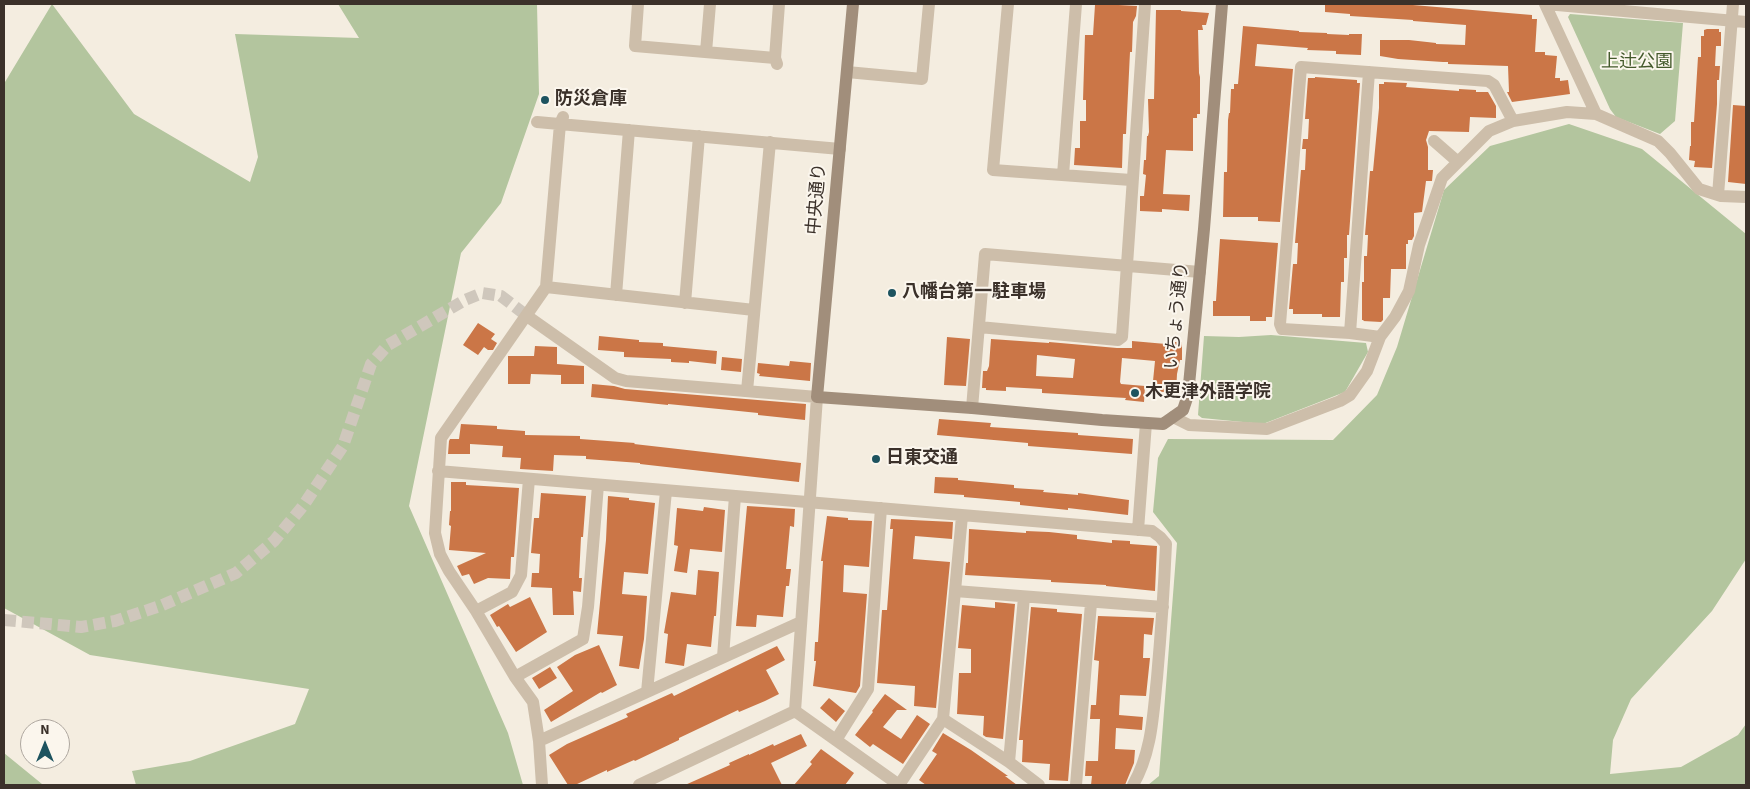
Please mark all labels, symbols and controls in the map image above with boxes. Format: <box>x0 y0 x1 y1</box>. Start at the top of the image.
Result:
park label: 上辻公園 <box>1601 52 1673 74</box>
place label: 防災倉庫 <box>555 89 627 111</box>
marker: 防災倉庫 <box>539 94 551 106</box>
street label: 中央通り <box>804 162 832 236</box>
street label: いちょう通り <box>1162 261 1194 371</box>
place label: 八幡台第一駐車場 <box>902 282 1046 304</box>
marker: 八幡台第一駐車場 <box>886 287 898 299</box>
place label: 木更津外語学院 <box>1145 382 1271 404</box>
marker: 木更津外語学院 <box>1129 387 1141 399</box>
place label: 日東交通 <box>886 448 958 470</box>
marker: 日東交通 <box>870 453 882 465</box>
north arrow <box>20 719 70 769</box>
text: N <box>40 720 50 740</box>

